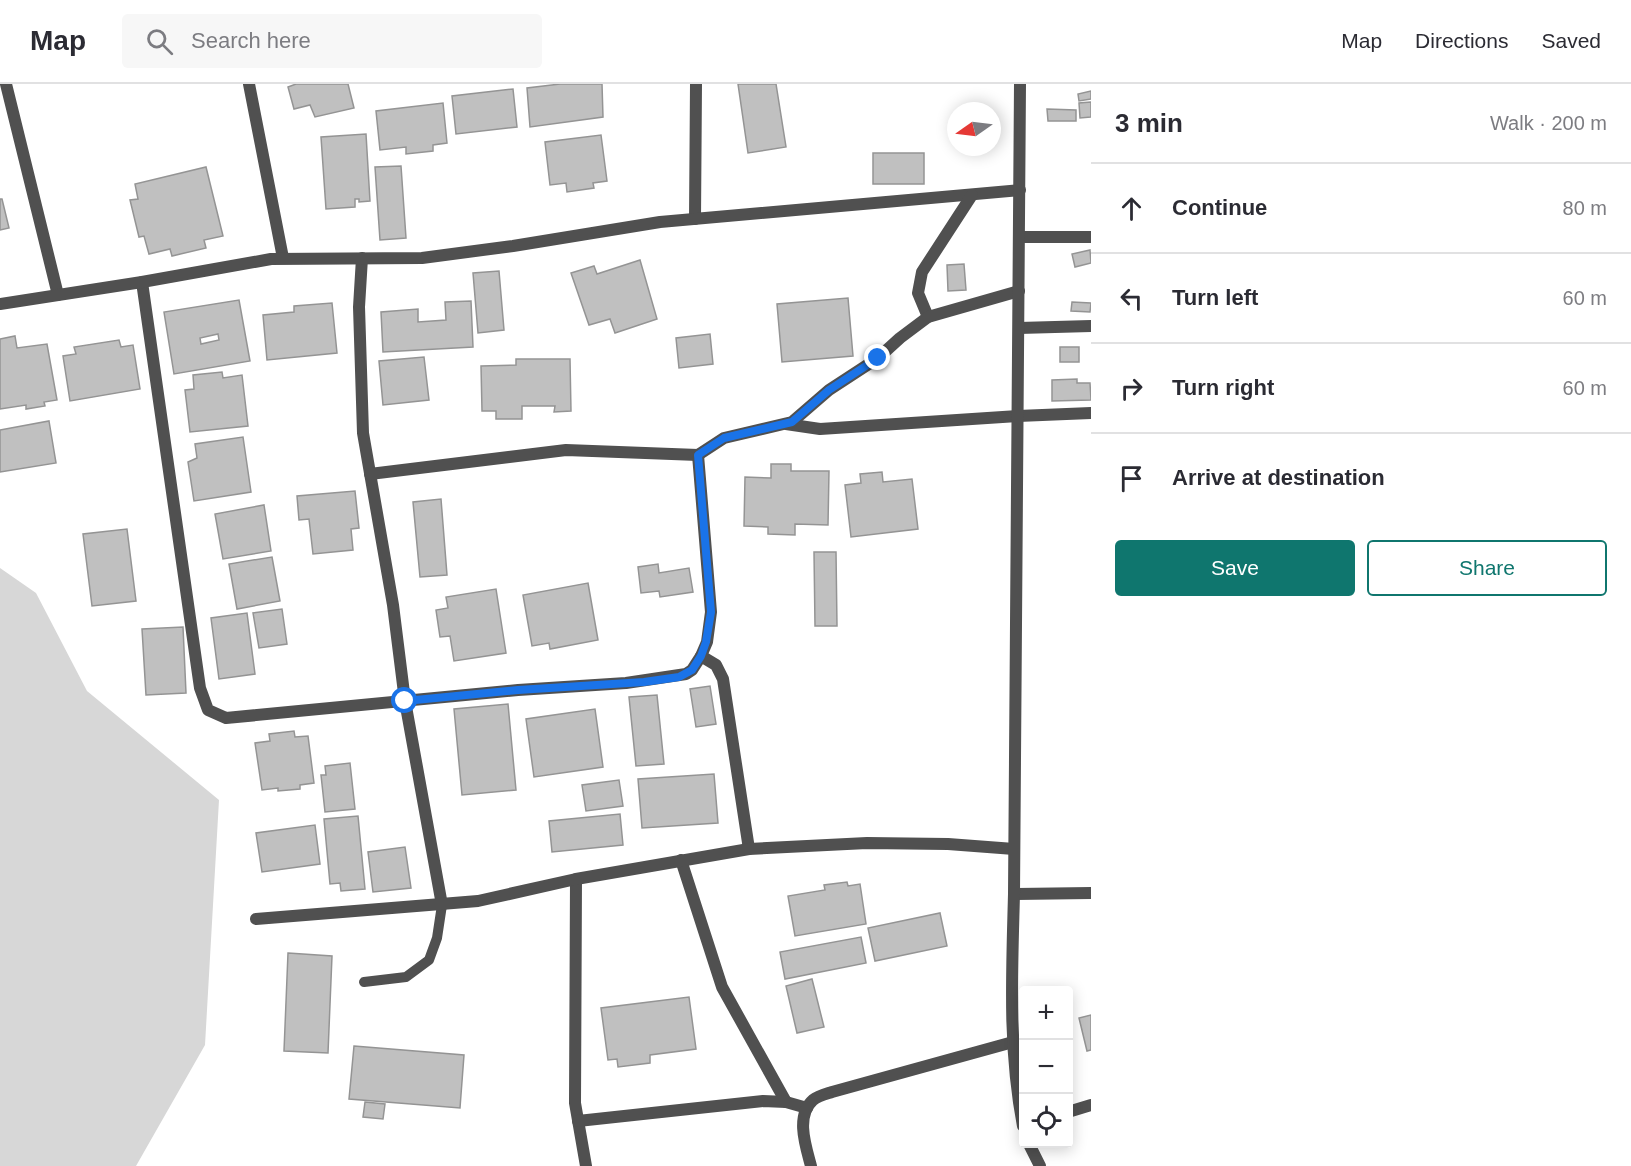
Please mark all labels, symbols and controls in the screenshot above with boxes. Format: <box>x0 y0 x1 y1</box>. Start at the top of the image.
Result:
search box <box>122 14 542 68</box>
text: Map <box>30 25 86 56</box>
icon: search <box>143 25 176 58</box>
text: Search here <box>191 28 311 53</box>
text: Map <box>1341 29 1382 52</box>
text: Directions <box>1415 29 1508 52</box>
text: Saved <box>1541 29 1601 52</box>
north arrow <box>947 102 1001 156</box>
text: 3 min <box>1115 108 1183 138</box>
text: Walk · 200 m <box>1490 112 1607 134</box>
icon: ahead <box>1115 192 1148 225</box>
text: Continue <box>1172 195 1267 220</box>
text: 80 m <box>1563 197 1607 219</box>
icon: left <box>1115 282 1148 315</box>
text: Turn left <box>1172 285 1258 310</box>
text: 60 m <box>1563 287 1607 309</box>
route end <box>864 344 890 370</box>
icon: right <box>1115 372 1148 405</box>
text: Turn right <box>1172 375 1274 400</box>
text: 60 m <box>1563 377 1607 399</box>
icon: arrive <box>1115 462 1148 495</box>
text: Arrive at destination <box>1172 465 1385 490</box>
button: Save <box>1115 540 1355 596</box>
button: Share <box>1367 540 1607 596</box>
route start <box>391 687 417 713</box>
map controls <box>1019 986 1073 1148</box>
button: + <box>1019 986 1073 1040</box>
button: − <box>1019 1040 1073 1094</box>
button: locate <box>1019 1094 1073 1148</box>

